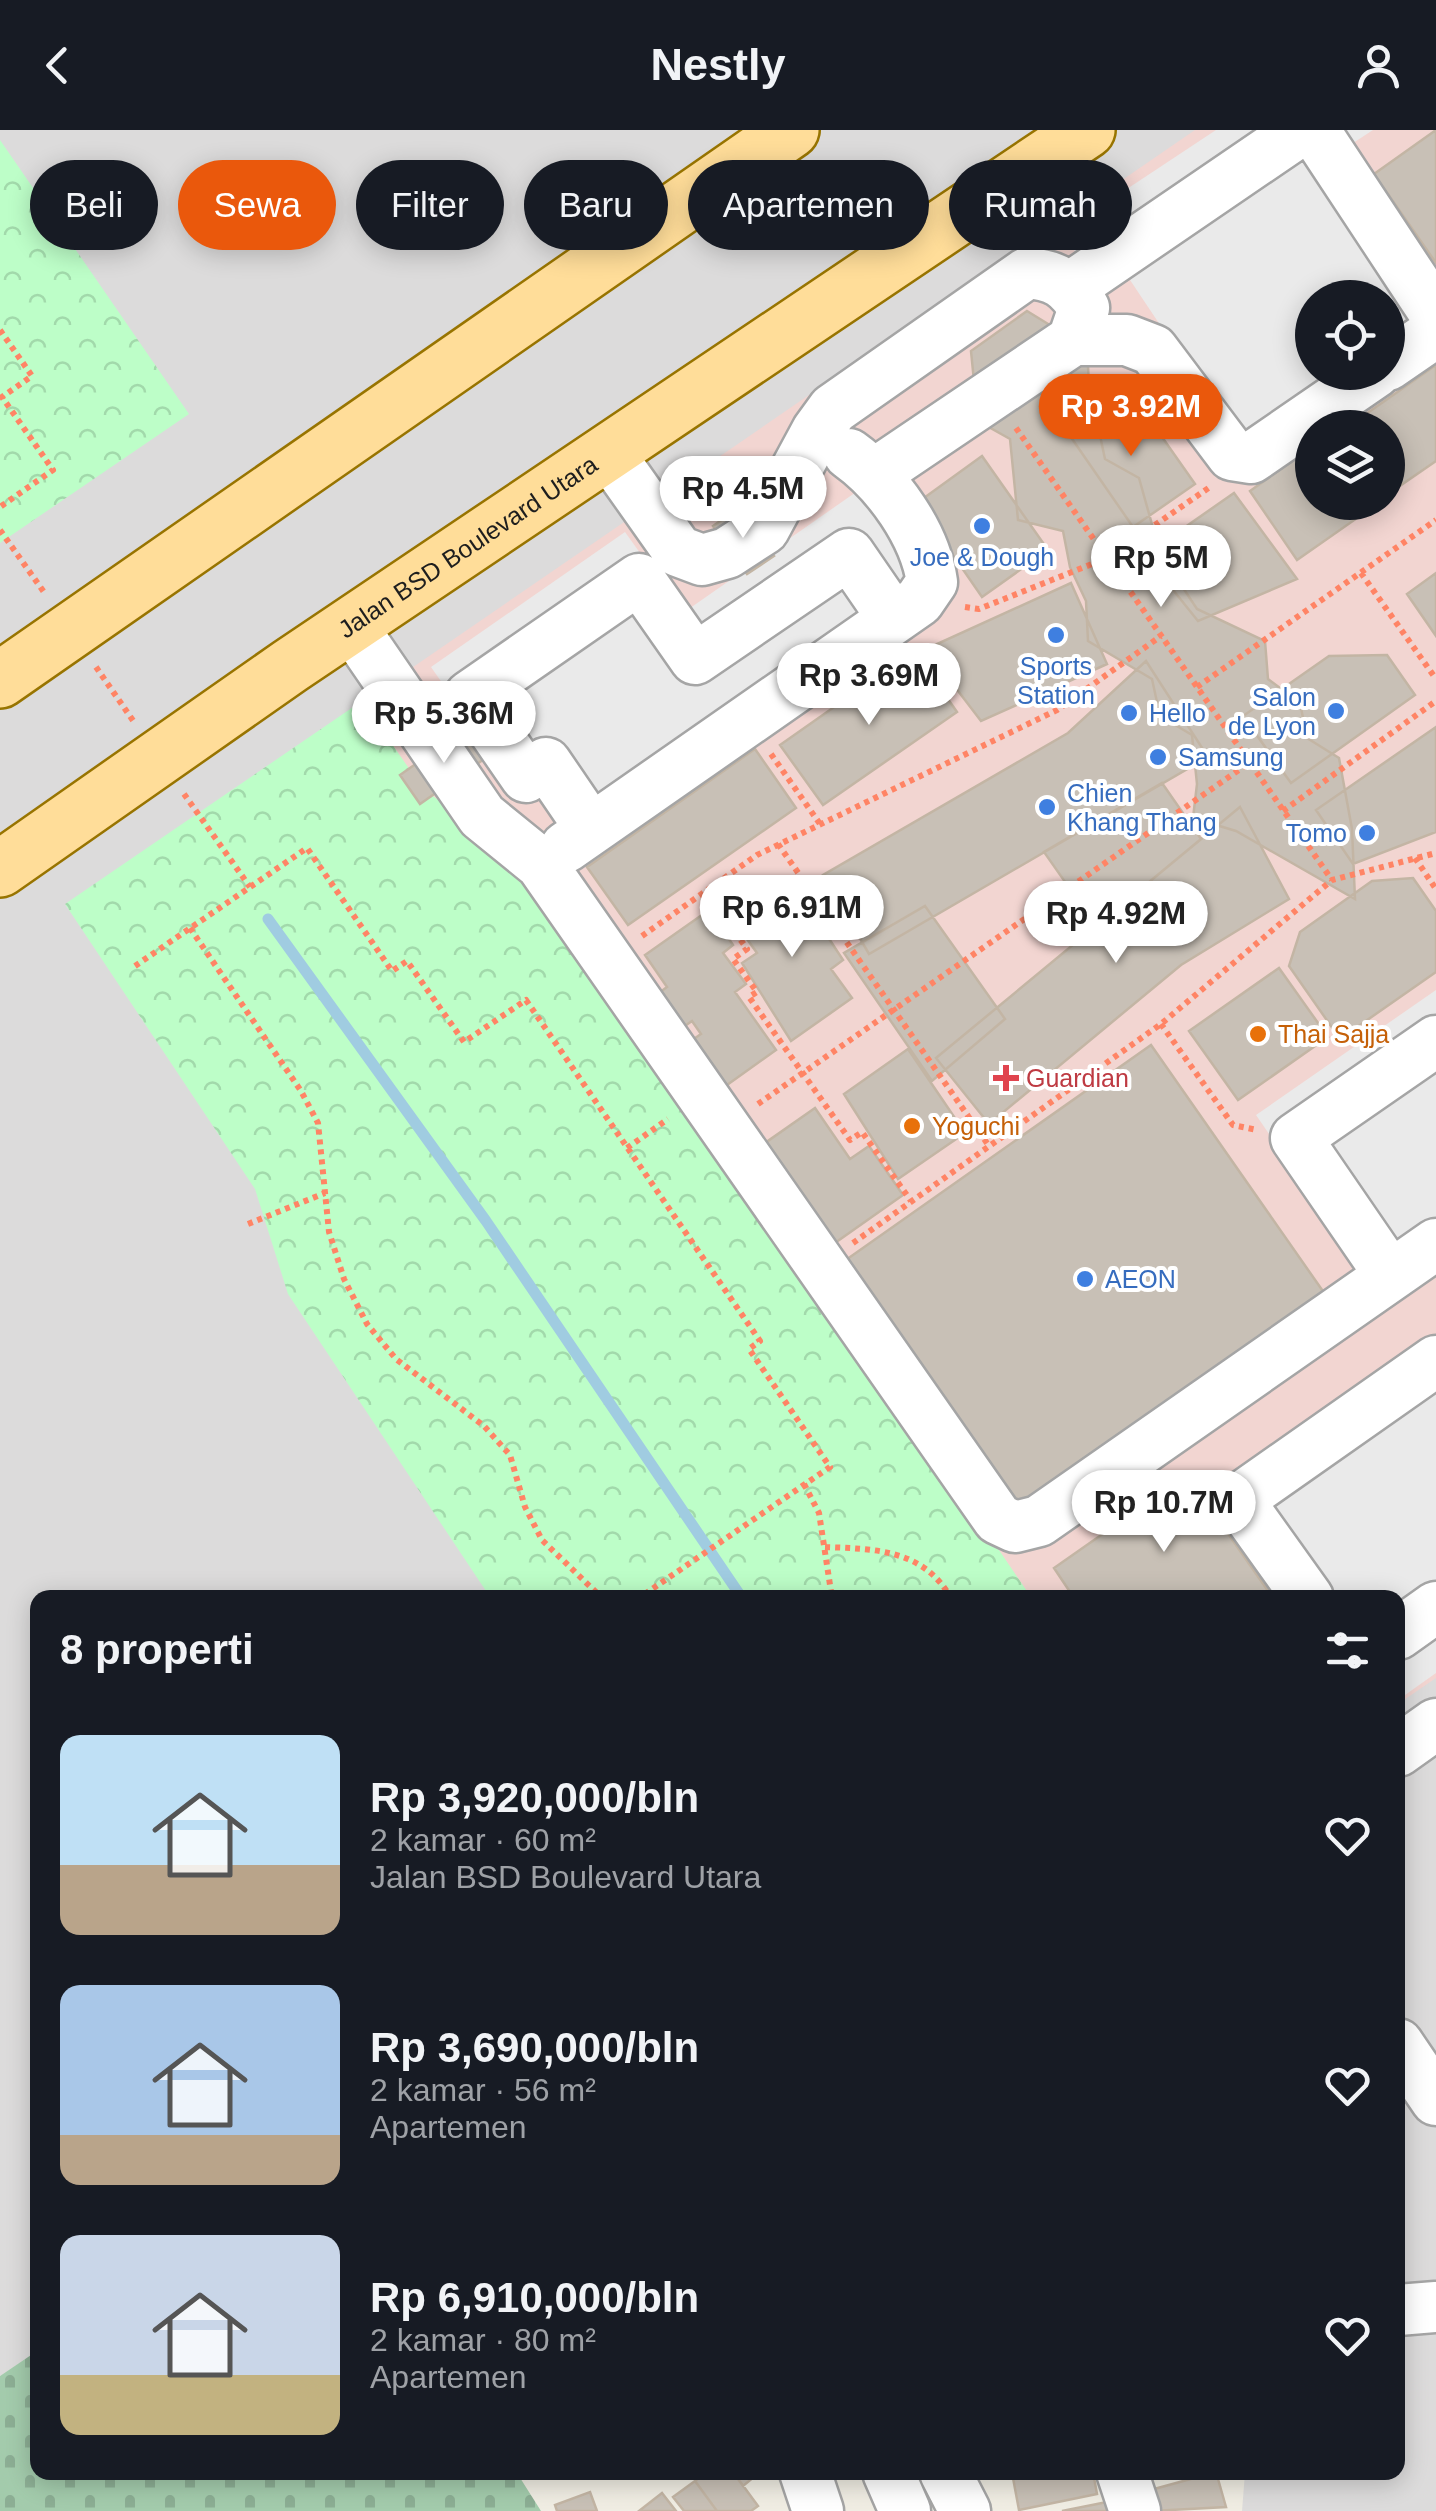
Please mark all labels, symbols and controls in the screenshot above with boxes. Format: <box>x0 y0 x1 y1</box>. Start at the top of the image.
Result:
icon: back <box>30 38 85 93</box>
icon: person <box>1351 38 1406 93</box>
text: Nestly <box>650 39 786 90</box>
chip: Beli <box>30 160 158 250</box>
chip: Sewa <box>178 160 336 250</box>
chip: Filter <box>356 160 504 250</box>
chip: Baru <box>524 160 668 250</box>
chip: Apartemen <box>688 160 929 250</box>
chip: Rumah <box>949 160 1132 250</box>
map controls <box>1295 280 1405 520</box>
button: locate <box>1295 280 1405 390</box>
pin: Rp 3.92M <box>1028 374 1234 459</box>
text: Rp 3.92M <box>1061 388 1201 424</box>
button: layers <box>1295 410 1405 520</box>
street label: Jalan BSD Boulevard Utara <box>333 450 602 644</box>
pin: Rp 4.5M <box>651 456 835 541</box>
text: Rp 4.5M <box>682 470 804 506</box>
marker: Joe & Dough <box>971 515 993 537</box>
pin: Rp 5M <box>1091 525 1231 610</box>
text: Rp 5M <box>1113 539 1209 575</box>
place label: Joe & Dough <box>910 543 1054 571</box>
marker: Sports Station <box>1045 624 1067 646</box>
pin: Rp 3.69M <box>766 643 972 728</box>
place label: Sports Station <box>1017 652 1095 709</box>
text: Rp 3.69M <box>799 657 939 693</box>
pin: Rp 5.36M <box>341 681 547 766</box>
place label: Salon de Lyon <box>1228 683 1316 740</box>
text: Rp 5.36M <box>374 695 514 731</box>
place label: Hello <box>1149 699 1206 727</box>
marker: Salon de Lyon <box>1325 700 1347 722</box>
marker: Hello <box>1118 702 1140 724</box>
place label: Samsung <box>1178 743 1284 771</box>
marker: Samsung <box>1147 746 1169 768</box>
place label: Chien Khang Thang <box>1067 779 1217 836</box>
marker: Chien Khang Thang <box>1036 796 1058 818</box>
place label: Tomo <box>1286 819 1347 847</box>
marker: Tomo <box>1356 822 1378 844</box>
pin: Rp 6.91M <box>689 875 895 960</box>
pin: Rp 4.92M <box>1013 881 1219 966</box>
text: Rp 6.91M <box>722 889 862 925</box>
text: Rp 4.92M <box>1046 895 1186 931</box>
place label: Thai Sajja <box>1278 1020 1389 1048</box>
marker: Thai Sajja <box>1247 1023 1269 1045</box>
place label: Guardian <box>1026 1064 1129 1092</box>
marker: Guardian <box>995 1067 1017 1089</box>
place label: Yoguchi <box>932 1112 1020 1140</box>
marker: Yoguchi <box>901 1115 923 1137</box>
place label: AEON <box>1105 1265 1176 1293</box>
marker: AEON <box>1074 1268 1096 1290</box>
pin: Rp 10.7M <box>1061 1470 1267 1555</box>
text: Rp 10.7M <box>1094 1484 1234 1520</box>
icon: filters <box>1320 1623 1375 1678</box>
text: 8 properti <box>60 1626 254 1673</box>
text: Rp 3,920,000/bln <box>370 1774 699 1821</box>
icon: home <box>140 1775 260 1895</box>
icon: heart <box>1320 1808 1375 1863</box>
text: 2 kamar · 60 m² <box>370 1822 596 1858</box>
text: Jalan BSD Boulevard Utara <box>370 1859 761 1895</box>
text: Rp 3,690,000/bln <box>370 2024 699 2071</box>
icon: home <box>140 2025 260 2145</box>
icon: heart <box>1320 2058 1375 2113</box>
text: 2 kamar · 56 m² <box>370 2072 596 2108</box>
text: Apartemen <box>370 2109 527 2145</box>
text: Rp 6,910,000/bln <box>370 2274 699 2321</box>
icon: home <box>140 2275 260 2395</box>
icon: heart <box>1320 2308 1375 2363</box>
text: 2 kamar · 80 m² <box>370 2322 596 2358</box>
text: Apartemen <box>370 2359 527 2395</box>

